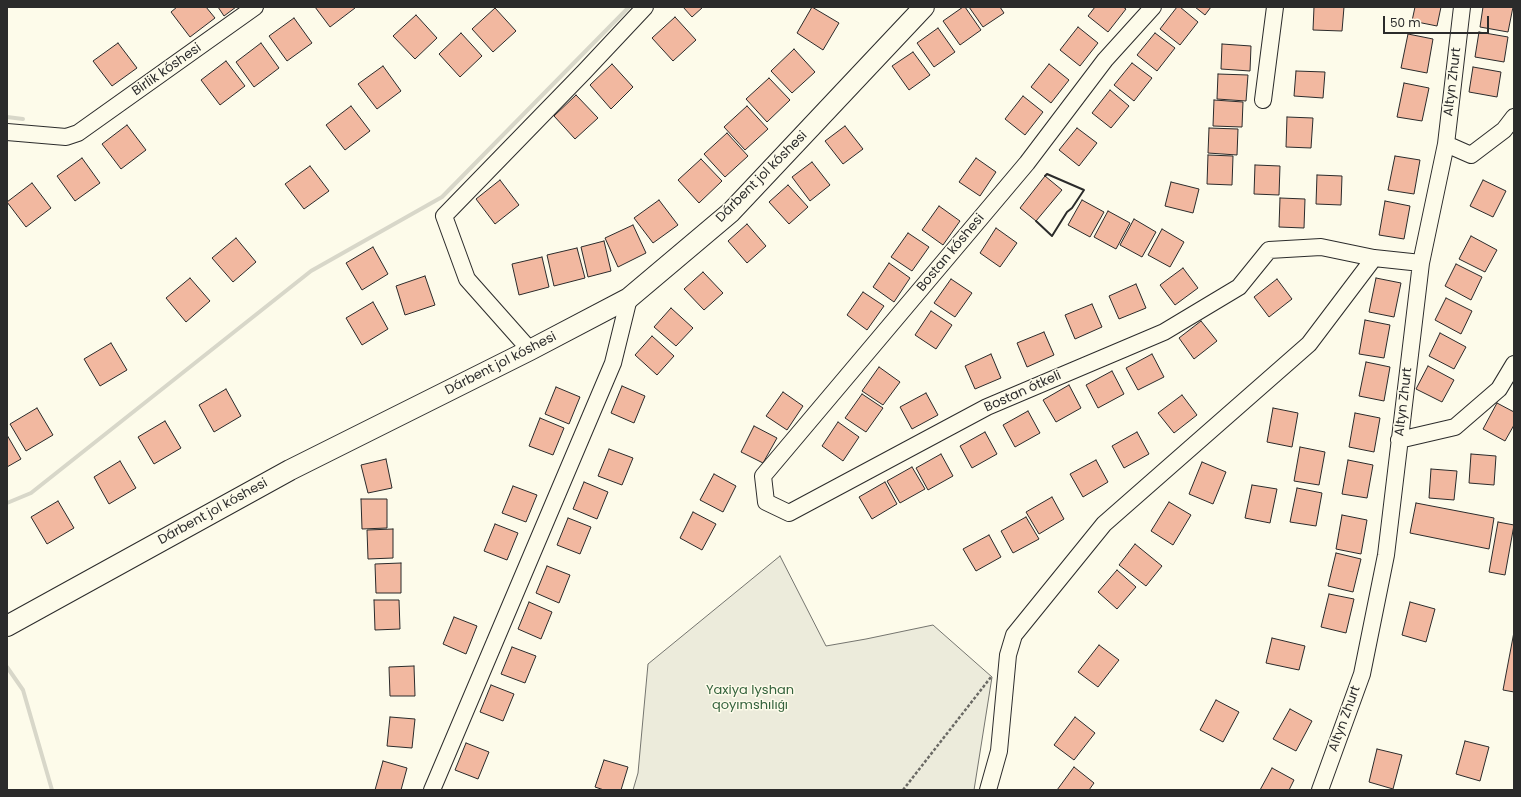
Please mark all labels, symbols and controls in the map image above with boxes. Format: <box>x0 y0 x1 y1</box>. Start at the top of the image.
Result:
scale bar <box>1385 8 1491 34</box>
text: 50 m <box>1390 14 1421 31</box>
street label: Birlik kóshesi <box>129 40 205 100</box>
street label: Altyn Zhurt <box>1441 47 1465 117</box>
street label: Dárbent jol kóshesi <box>713 128 811 226</box>
street label: Bostan kóshesi <box>914 211 988 295</box>
street label: Dárbent jol kóshesi <box>443 329 559 399</box>
street label: Altyn Zhurt <box>1392 367 1416 437</box>
street label: Bostan ótkeli <box>982 368 1064 416</box>
street label: Dárbent jol kóshesi <box>156 475 270 549</box>
park label: Yaxiya Iyshan qoyımshılıǵı <box>706 683 794 714</box>
street label: Altyn Zhurt <box>1326 684 1364 754</box>

